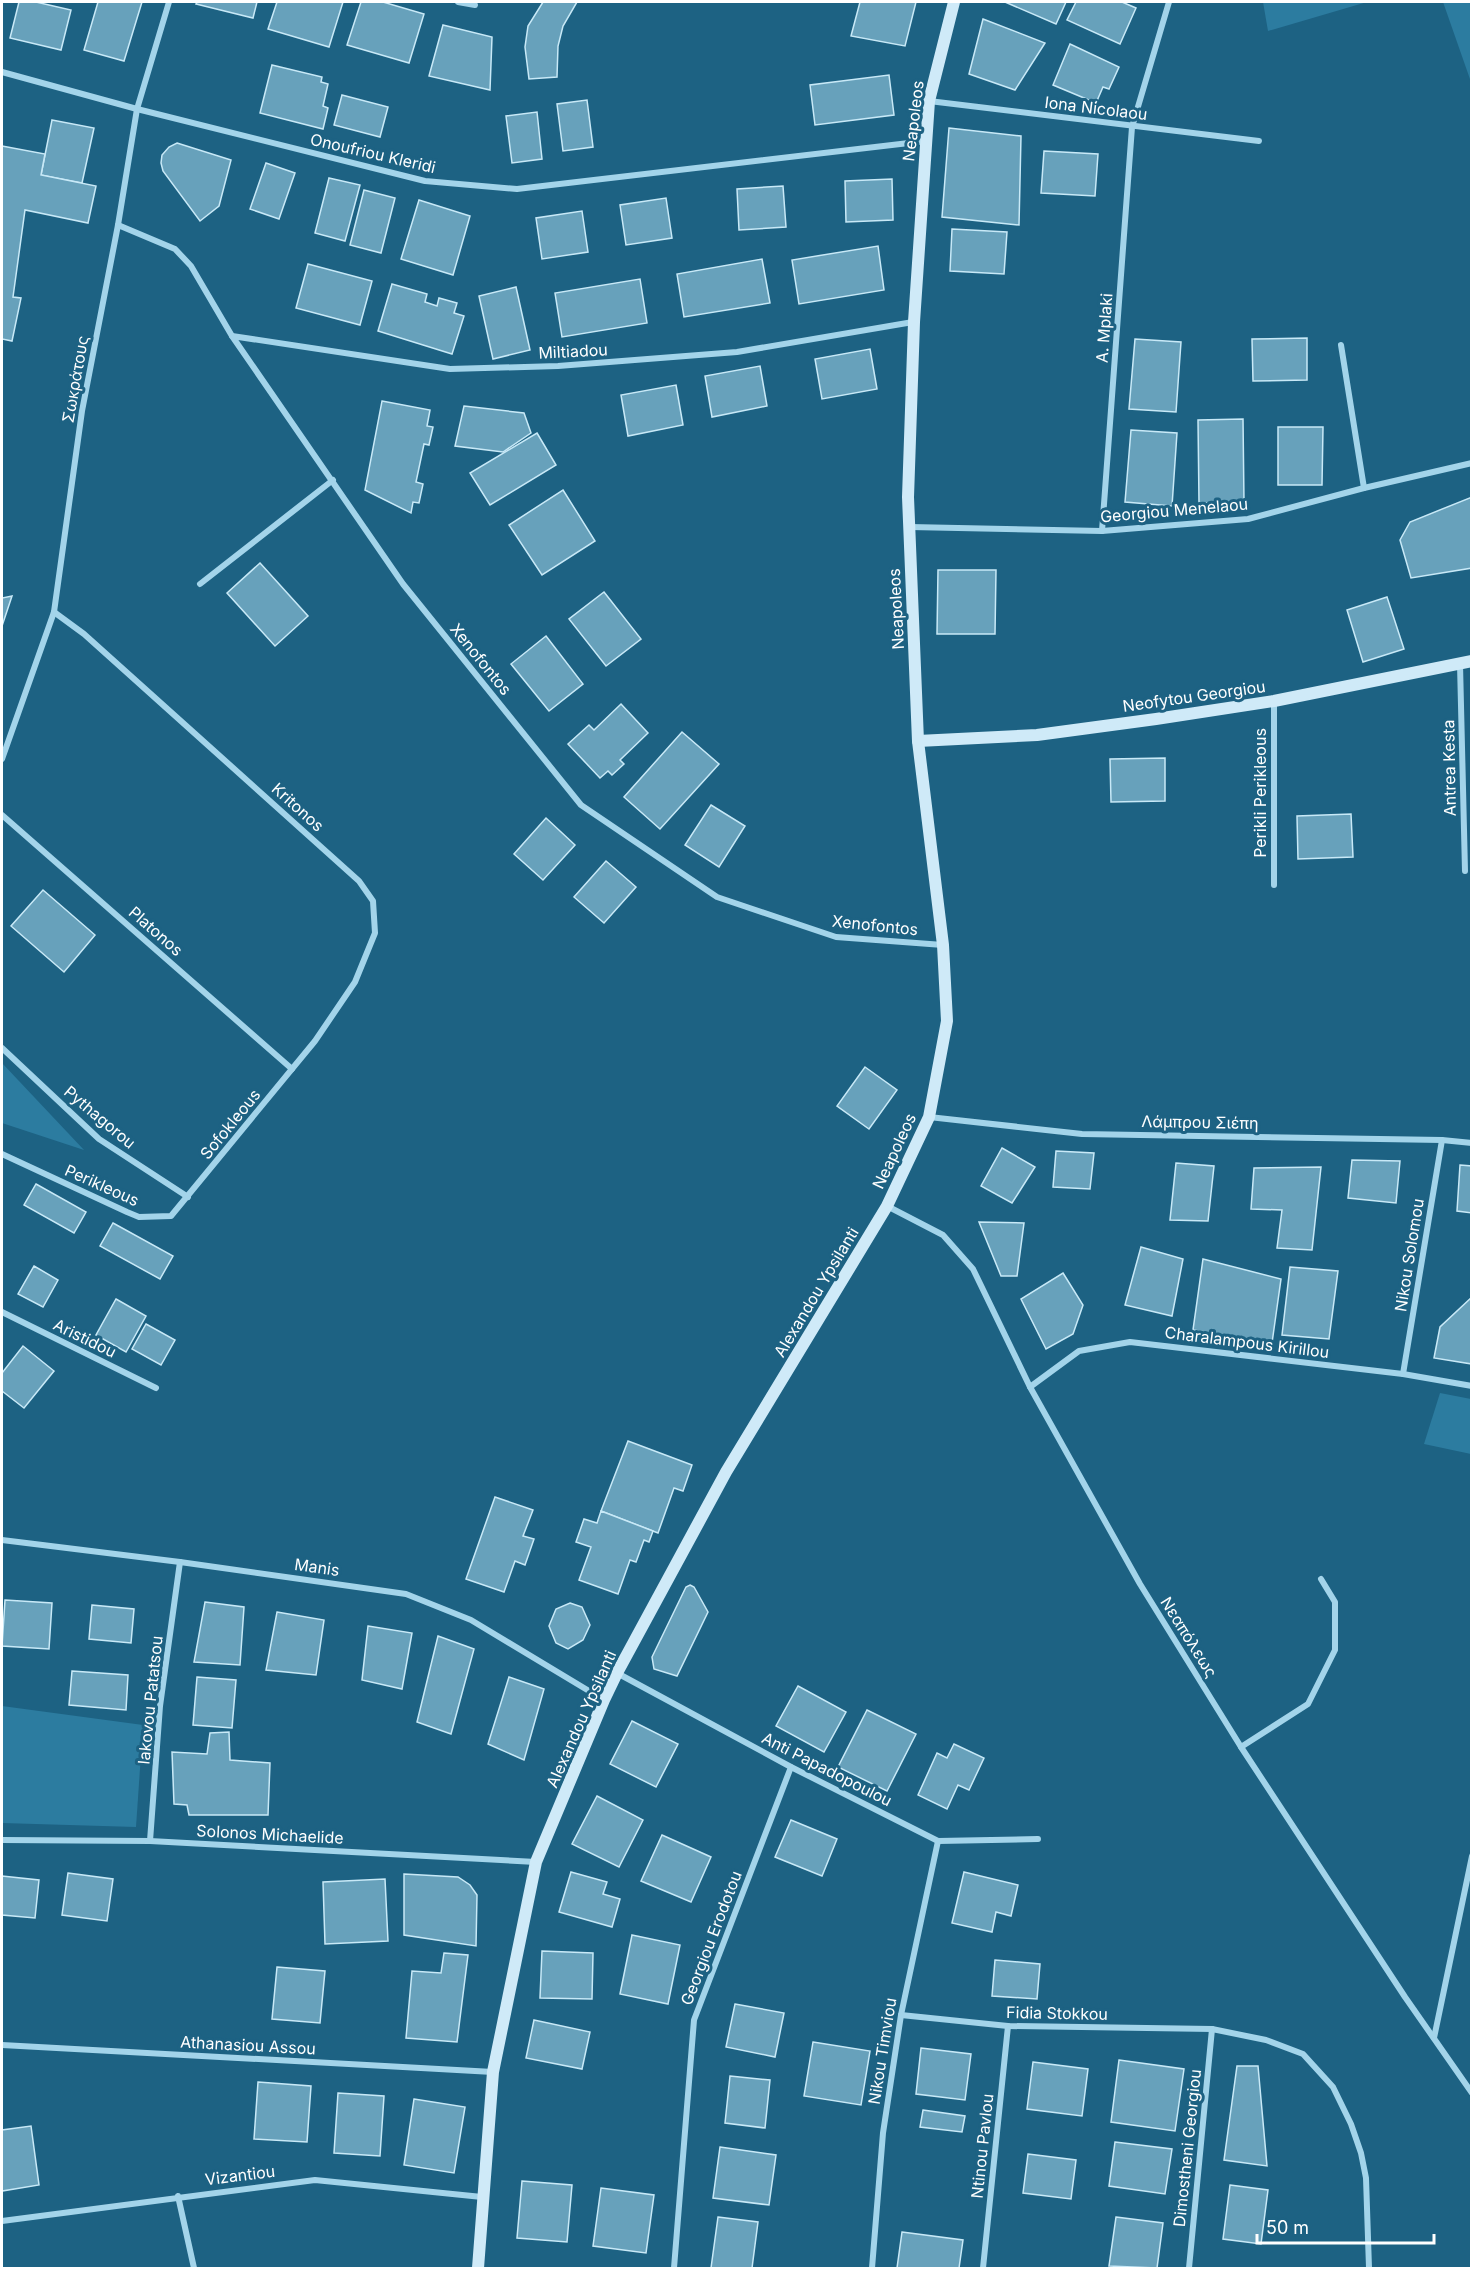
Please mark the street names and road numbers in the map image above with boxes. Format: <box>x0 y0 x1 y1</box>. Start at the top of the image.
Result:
street label: Neapoleos <box>898 80 928 162</box>
street label: Iona Nicolaou <box>1043 92 1149 124</box>
street label: Onoufriou Kleridi <box>308 129 438 177</box>
street label: A. Mplaki <box>1092 292 1116 364</box>
street label: Σωκράτους <box>58 334 92 424</box>
street label: Miltiadou <box>538 339 608 363</box>
street label: Georgiou Menelaou <box>1099 494 1249 526</box>
street label: Neapoleos <box>884 568 908 650</box>
street label: Xenofontos <box>446 619 516 699</box>
street label: Neofytou Georgiou <box>1121 676 1267 716</box>
street label: Antrea Kesta <box>1438 720 1460 816</box>
street label: Perikli Perikleous <box>1250 728 1270 858</box>
street label: Kritonos <box>268 778 328 836</box>
street label: Platonos <box>125 902 187 960</box>
street label: Xenofontos <box>831 911 919 939</box>
street label: Pythagorou <box>60 1081 140 1153</box>
street label: Sofokleous <box>196 1085 264 1163</box>
street label: Neapoleos <box>868 1110 920 1192</box>
street label: Λάμπρου Σιέπη <box>1141 1111 1259 1133</box>
street label: Perikleous <box>62 1160 142 1210</box>
street label: Nikou Solomou <box>1390 1197 1428 1313</box>
street label: Alexandou Ypsilanti <box>769 1223 863 1361</box>
street label: Aristidou <box>50 1314 120 1362</box>
street label: Charalampous Kirillou <box>1164 1322 1330 1362</box>
street label: Manis <box>293 1554 341 1580</box>
street label: Νεαπόλεως <box>1156 1593 1222 1681</box>
street label: Iakovou Patatsou <box>133 1635 167 1765</box>
street label: Alexandou Ypsilanti <box>542 1647 620 1791</box>
street label: Anti Papadopoulou <box>759 1728 895 1810</box>
street label: Solonos Michaelide <box>196 1820 344 1848</box>
street label: Georgiou Erodotou <box>676 1868 746 2008</box>
street label: Nikou Timviou <box>864 1996 900 2106</box>
street label: Fidia Stokkou <box>1006 2002 1108 2024</box>
street label: Athanasiou Assou <box>180 2031 316 2059</box>
street label: Dimostheni Georgiou <box>1169 2068 1205 2228</box>
street label: Ntinou Pavlou <box>967 2093 997 2199</box>
street label: Vizantiou <box>204 2161 276 2189</box>

